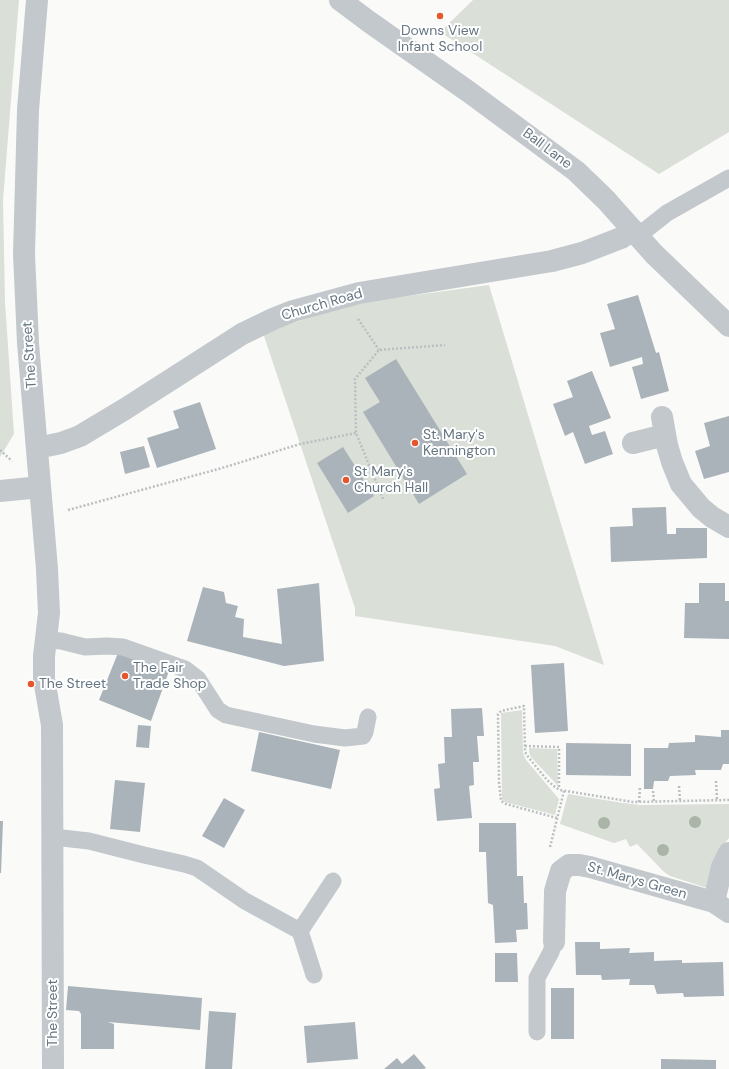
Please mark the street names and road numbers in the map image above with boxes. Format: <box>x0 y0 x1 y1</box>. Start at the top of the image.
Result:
street label: Ball Lane <box>519 125 575 173</box>
street label: Church Road <box>280 285 364 325</box>
street label: The Street <box>19 321 41 389</box>
street label: St. Marys Green <box>586 859 688 903</box>
street label: The Street <box>45 979 61 1047</box>

